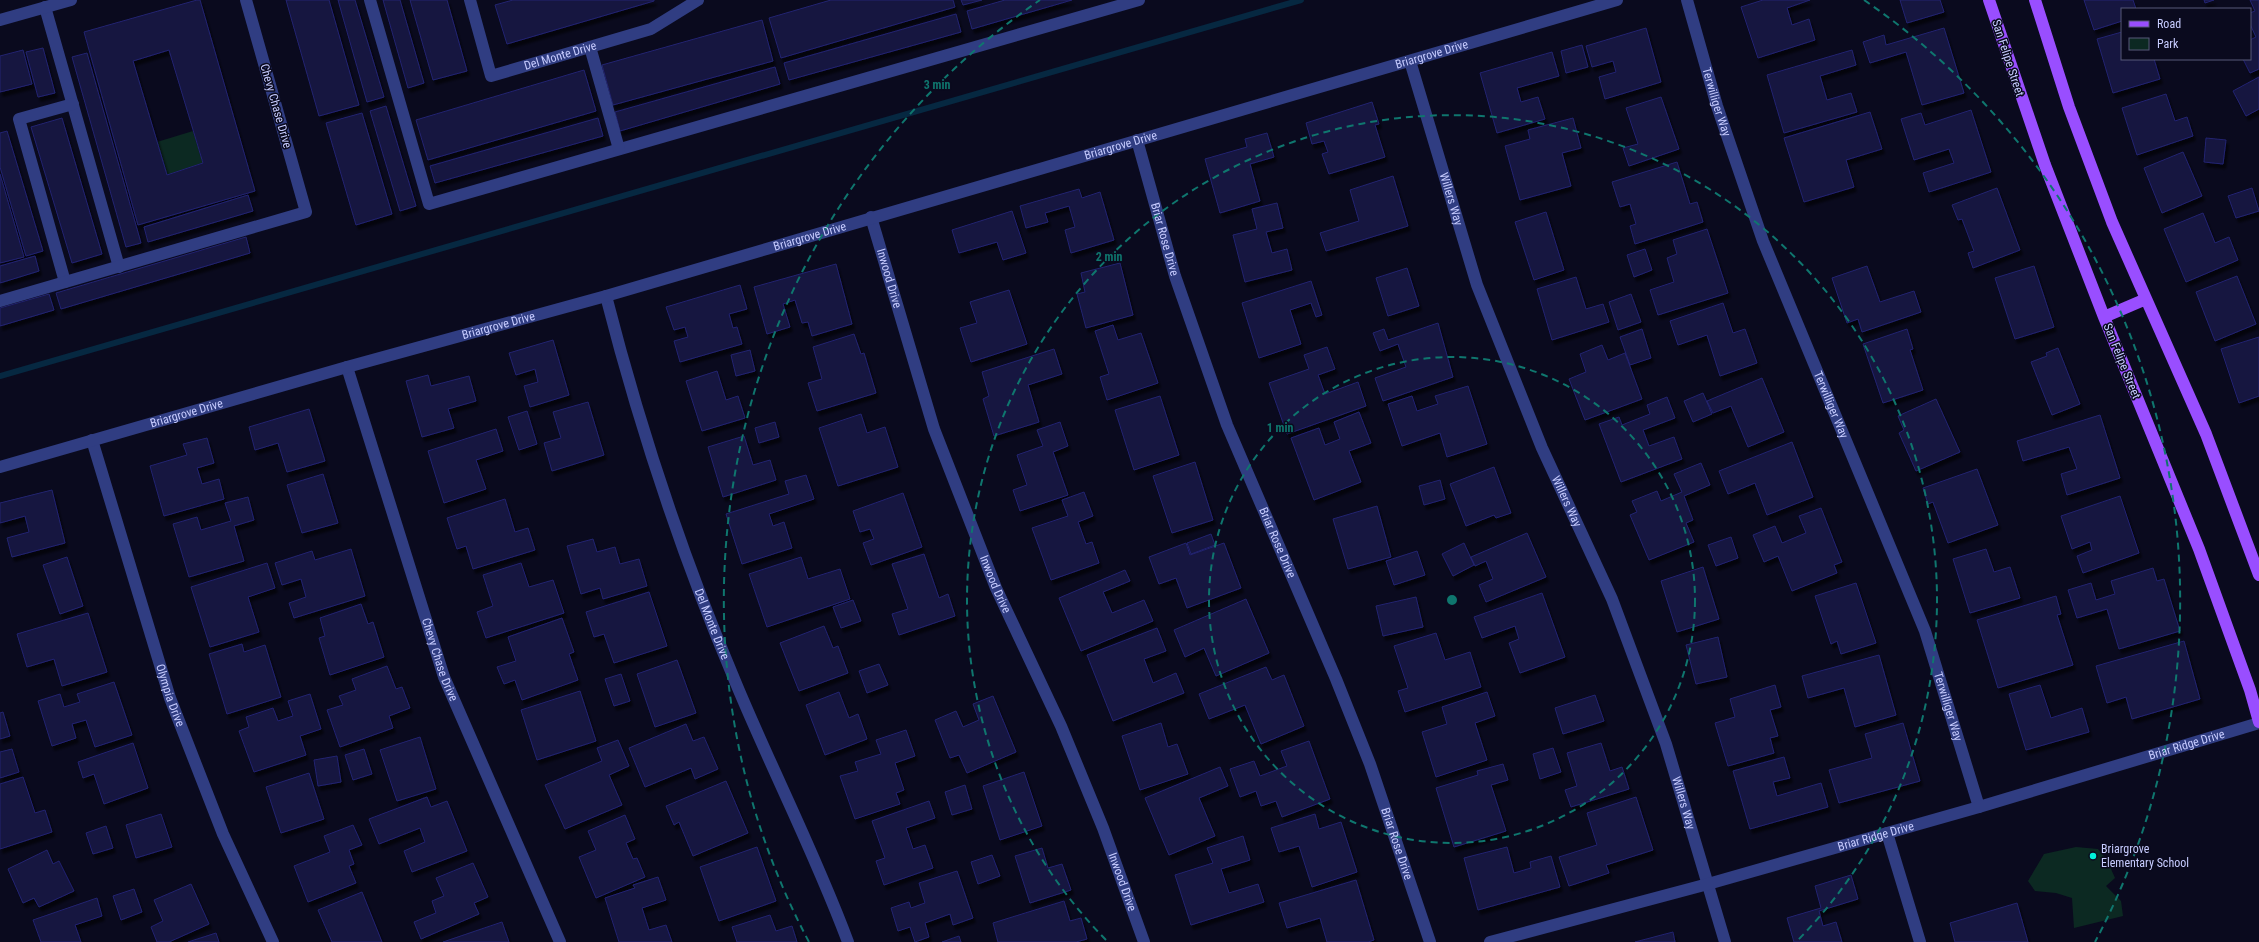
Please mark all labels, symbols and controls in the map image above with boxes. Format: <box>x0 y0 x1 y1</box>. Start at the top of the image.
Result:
legend <box>2121 8 2251 60</box>
text: Road <box>2157 17 2181 31</box>
street label: San Felipe Street <box>1989 18 2027 99</box>
street label: Briargrove Drive <box>1394 37 1470 72</box>
text: Park <box>2157 37 2179 51</box>
street label: Del Monte Drive <box>522 38 598 73</box>
street label: Chevy Chase Drive <box>257 62 295 150</box>
street label: Terwilliger Way <box>1699 66 1734 138</box>
text: 3 min <box>924 78 950 92</box>
street label: Briargrove Drive <box>1083 128 1159 163</box>
street label: Willers Way <box>1437 171 1466 227</box>
street label: Briar Rose Drive <box>1148 201 1182 278</box>
street label: Briargrove Drive <box>772 219 848 254</box>
street label: Inwood Drive <box>874 247 905 310</box>
text: 2 min <box>1096 250 1122 264</box>
street label: Briargrove Drive <box>460 309 537 342</box>
street label: San Felipe Street <box>2101 321 2144 401</box>
street label: Terwilliger Way <box>1811 369 1851 440</box>
street label: Briargrove Drive <box>148 396 225 430</box>
text: 1 min <box>1267 421 1293 435</box>
street label: Willers Way <box>1549 474 1585 529</box>
street label: Briar Rose Drive <box>1256 505 1299 580</box>
street label: Inwood Drive <box>977 553 1014 616</box>
street label: Del Monte Drive <box>692 587 732 662</box>
centre of rings <box>1445 593 1459 607</box>
street label: Chevy Chase Drive <box>419 616 461 704</box>
street label: Olympia Drive <box>153 662 188 729</box>
street label: Terwilliger Way <box>1931 670 1965 743</box>
street label: Briar Ridge Drive <box>2147 727 2227 763</box>
street label: Willers Way <box>1669 775 1698 831</box>
street label: Briar Rose Drive <box>1378 806 1416 882</box>
street label: Briar Ridge Drive <box>1836 819 1916 854</box>
place label: Briargrove Elementary School <box>2101 842 2189 870</box>
street label: Inwood Drive <box>1105 851 1140 914</box>
marker: Briargrove Elementary School <box>2088 851 2098 861</box>

